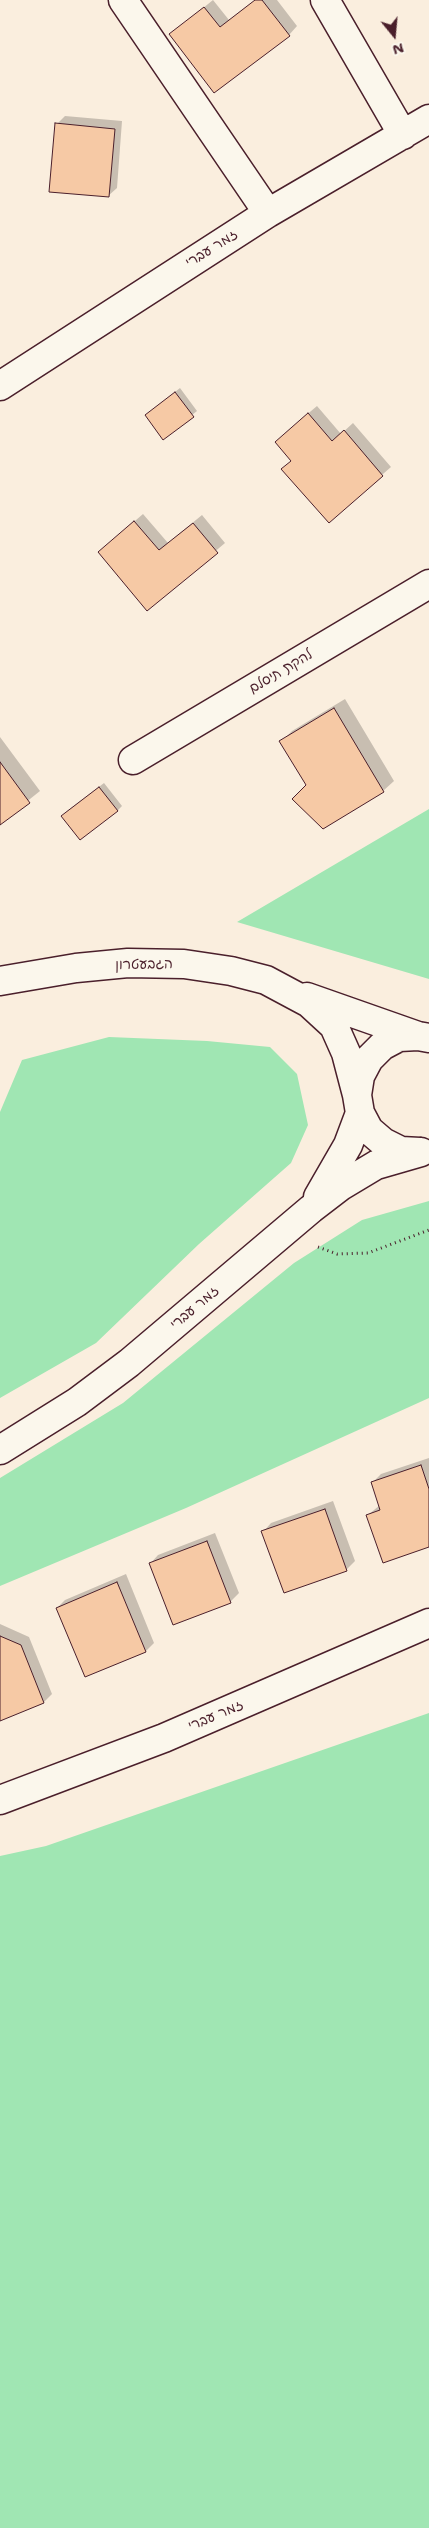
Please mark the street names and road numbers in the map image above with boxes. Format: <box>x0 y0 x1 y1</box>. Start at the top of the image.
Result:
street label: זמר עברי <box>183 226 241 272</box>
street label: להקת תיסלם <box>246 646 316 698</box>
street label: הגבעטרון <box>115 956 173 974</box>
street label: זמר עברי <box>167 1283 223 1333</box>
street label: זמר עברי <box>186 1697 246 1735</box>

